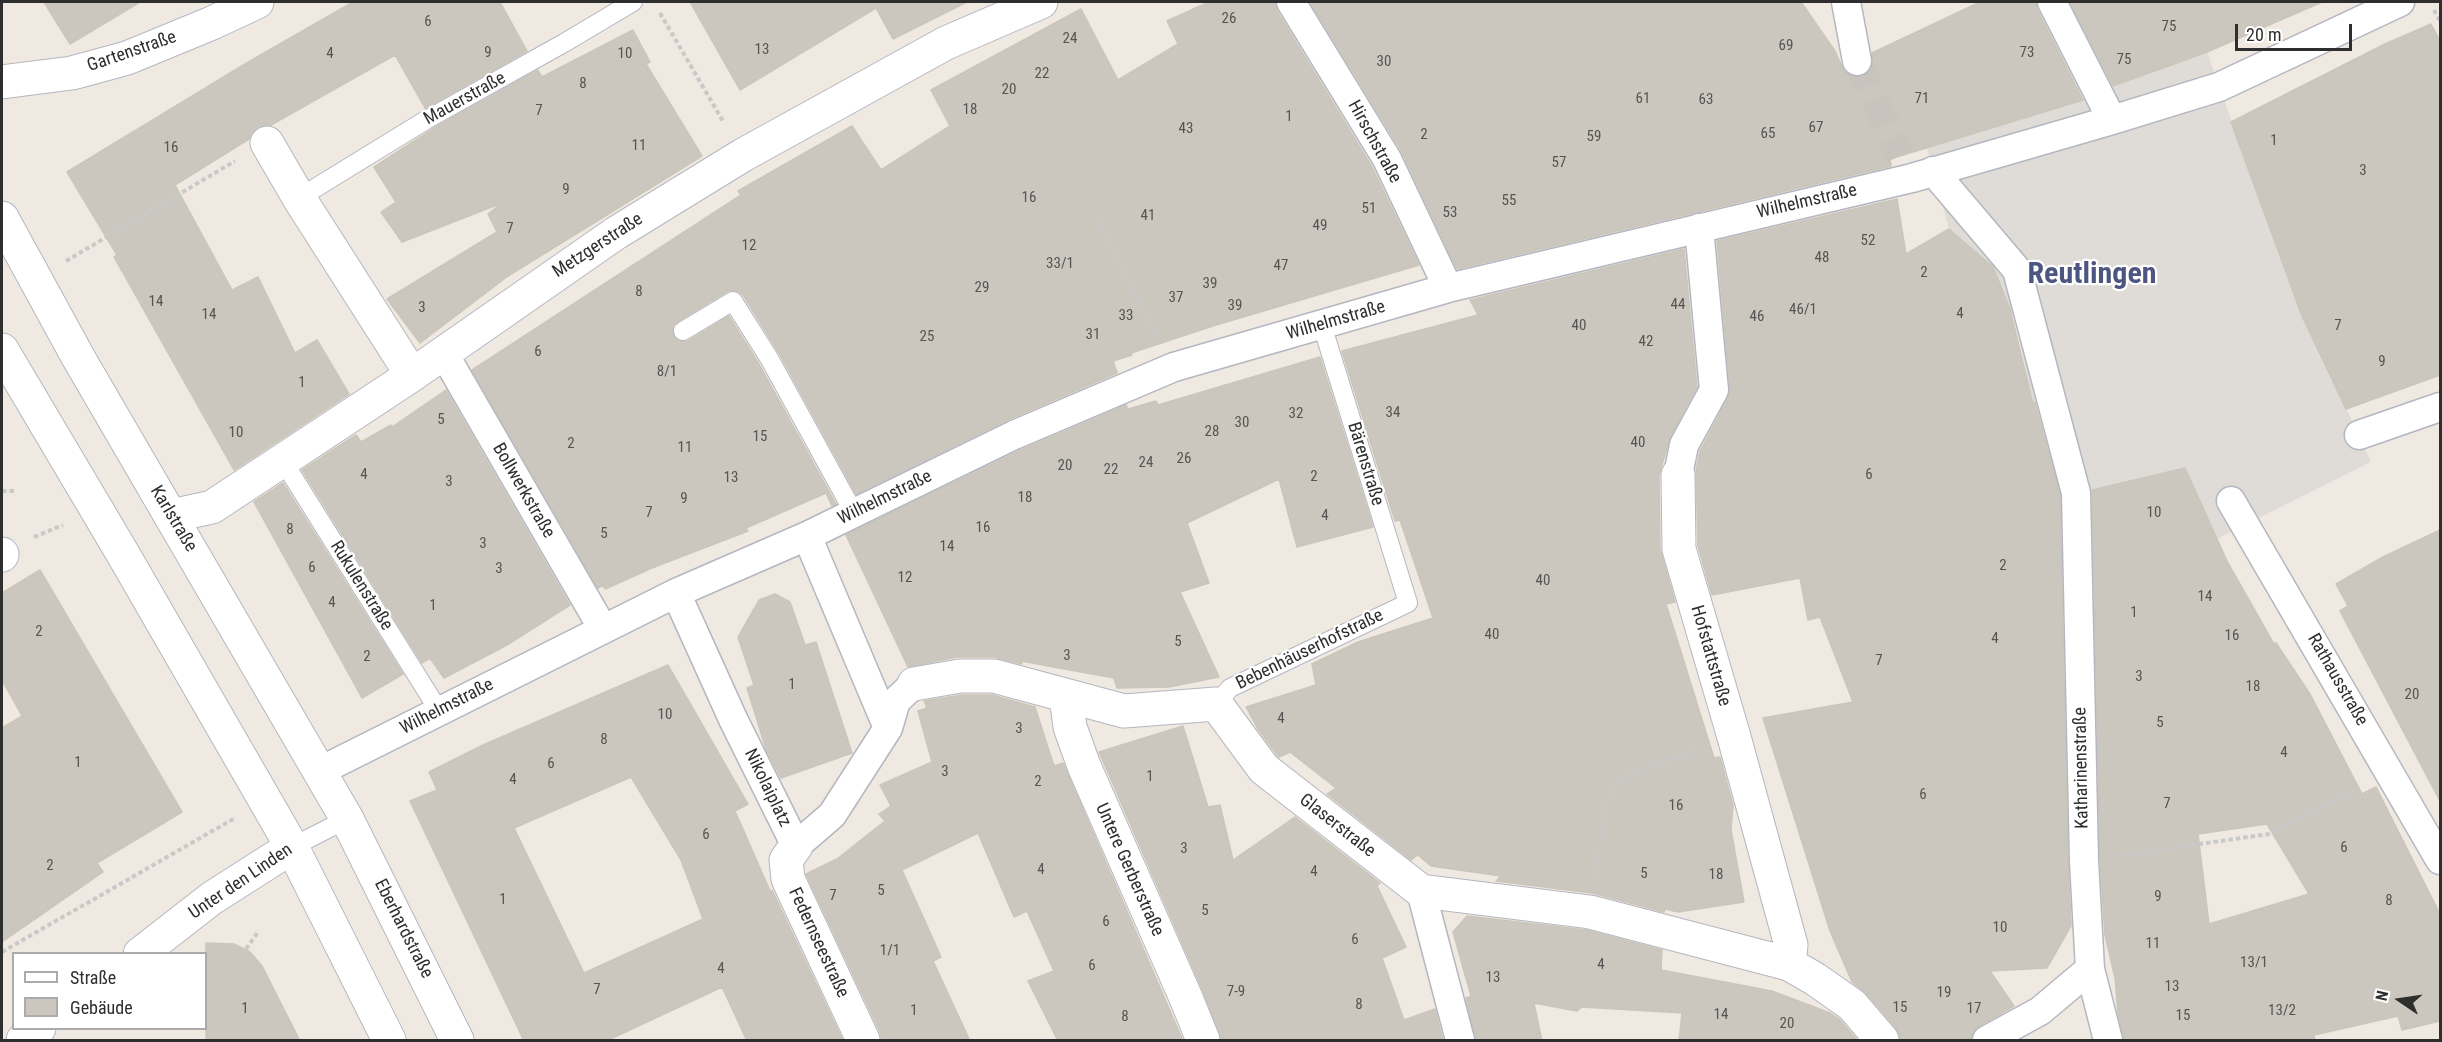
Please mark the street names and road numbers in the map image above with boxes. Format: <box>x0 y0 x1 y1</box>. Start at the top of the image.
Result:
street label: Gartenstraße <box>85 27 179 77</box>
street label: Mauerstraße <box>420 68 510 130</box>
street label: Hirschstraße <box>1342 97 1406 187</box>
street label: Wilhelmstraße <box>1755 180 1859 224</box>
street label: Metzgerstraße <box>549 209 647 283</box>
street label: Wilhelmstraße <box>1284 297 1388 345</box>
street label: Bärenstraße <box>1342 420 1388 508</box>
street label: Bollwerkstraße <box>487 440 559 542</box>
street label: Wilhelmstraße <box>834 466 936 530</box>
street label: Karlstraße <box>145 482 201 556</box>
street label: Rukulenstraße <box>325 537 397 635</box>
street label: Hofstattstraße <box>1685 603 1735 709</box>
street label: Bebenhäuserhofstraße <box>1233 605 1387 695</box>
street label: Rathausstraße <box>2302 630 2372 730</box>
street label: Wilhelmstraße <box>397 674 497 740</box>
street label: Katharinenstraße <box>2070 707 2094 829</box>
street label: Nikolaiplatz <box>739 745 795 831</box>
street label: Glaserstraße <box>1295 790 1379 862</box>
street label: Untere Gerberstraße <box>1090 800 1168 940</box>
street label: Unter den Linden <box>185 840 297 924</box>
street label: Eberhardstraße <box>369 876 437 982</box>
street label: Federnseestraße <box>783 885 853 1001</box>

